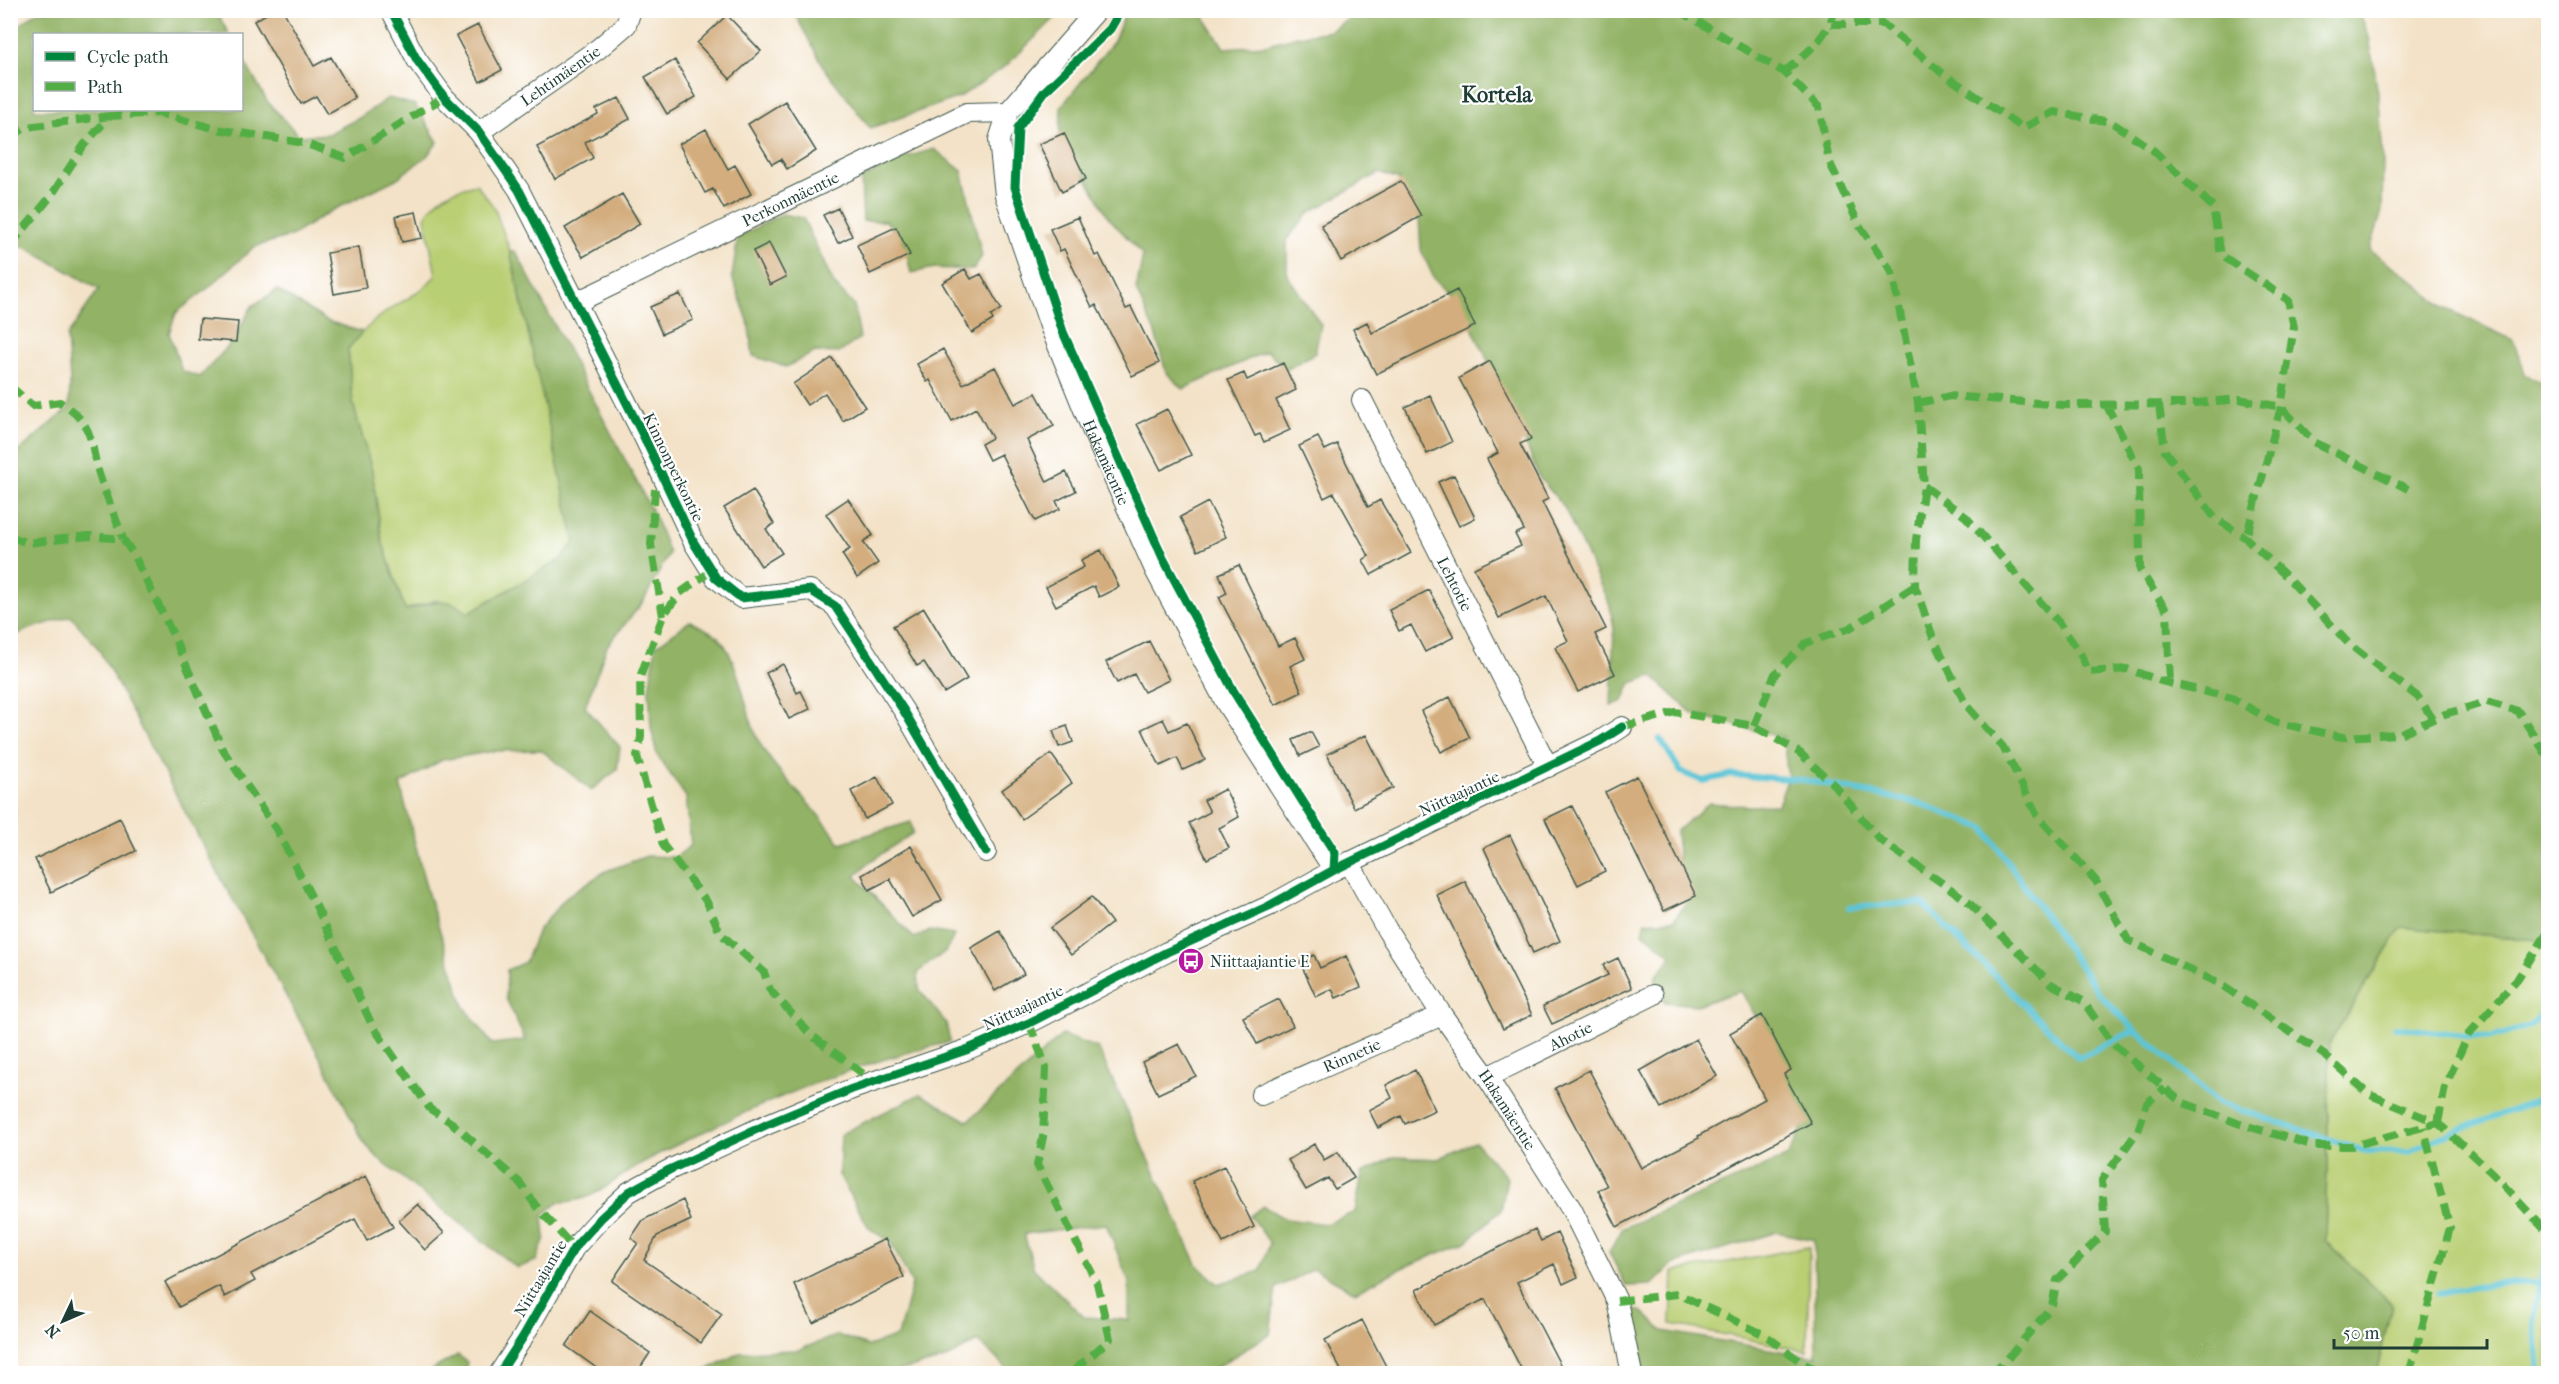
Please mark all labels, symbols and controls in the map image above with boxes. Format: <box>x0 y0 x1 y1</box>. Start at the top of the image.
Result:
legend <box>33 33 243 111</box>
street label: Lehtimäentie <box>517 41 604 110</box>
text: Cycle path <box>87 47 168 68</box>
text: Path <box>87 77 123 98</box>
district label: Kortela <box>1462 82 1533 108</box>
street label: Perkonmäentie <box>739 168 842 231</box>
street label: Kinnonperkontie <box>639 410 708 525</box>
street label: Hakamäentie <box>1079 417 1134 508</box>
street label: Lehtotie <box>1433 554 1476 614</box>
street label: Niittaajantie <box>1416 767 1502 820</box>
bus stop icon: Niittaajantie E <box>1176 946 1206 976</box>
place label: Niittaajantie E <box>1210 952 1310 971</box>
street label: Niittaajantie <box>980 981 1066 1034</box>
street label: Ahotie <box>1545 1018 1595 1055</box>
street label: Rinnetie <box>1320 1034 1384 1076</box>
street label: Hakamäentie <box>1474 1066 1540 1153</box>
street label: Niittaajantie <box>510 1236 571 1320</box>
north arrow <box>33 1291 93 1351</box>
scale bar <box>2334 1312 2487 1350</box>
text: N <box>41 1319 64 1342</box>
text: 50 m <box>2343 1323 2380 1344</box>

